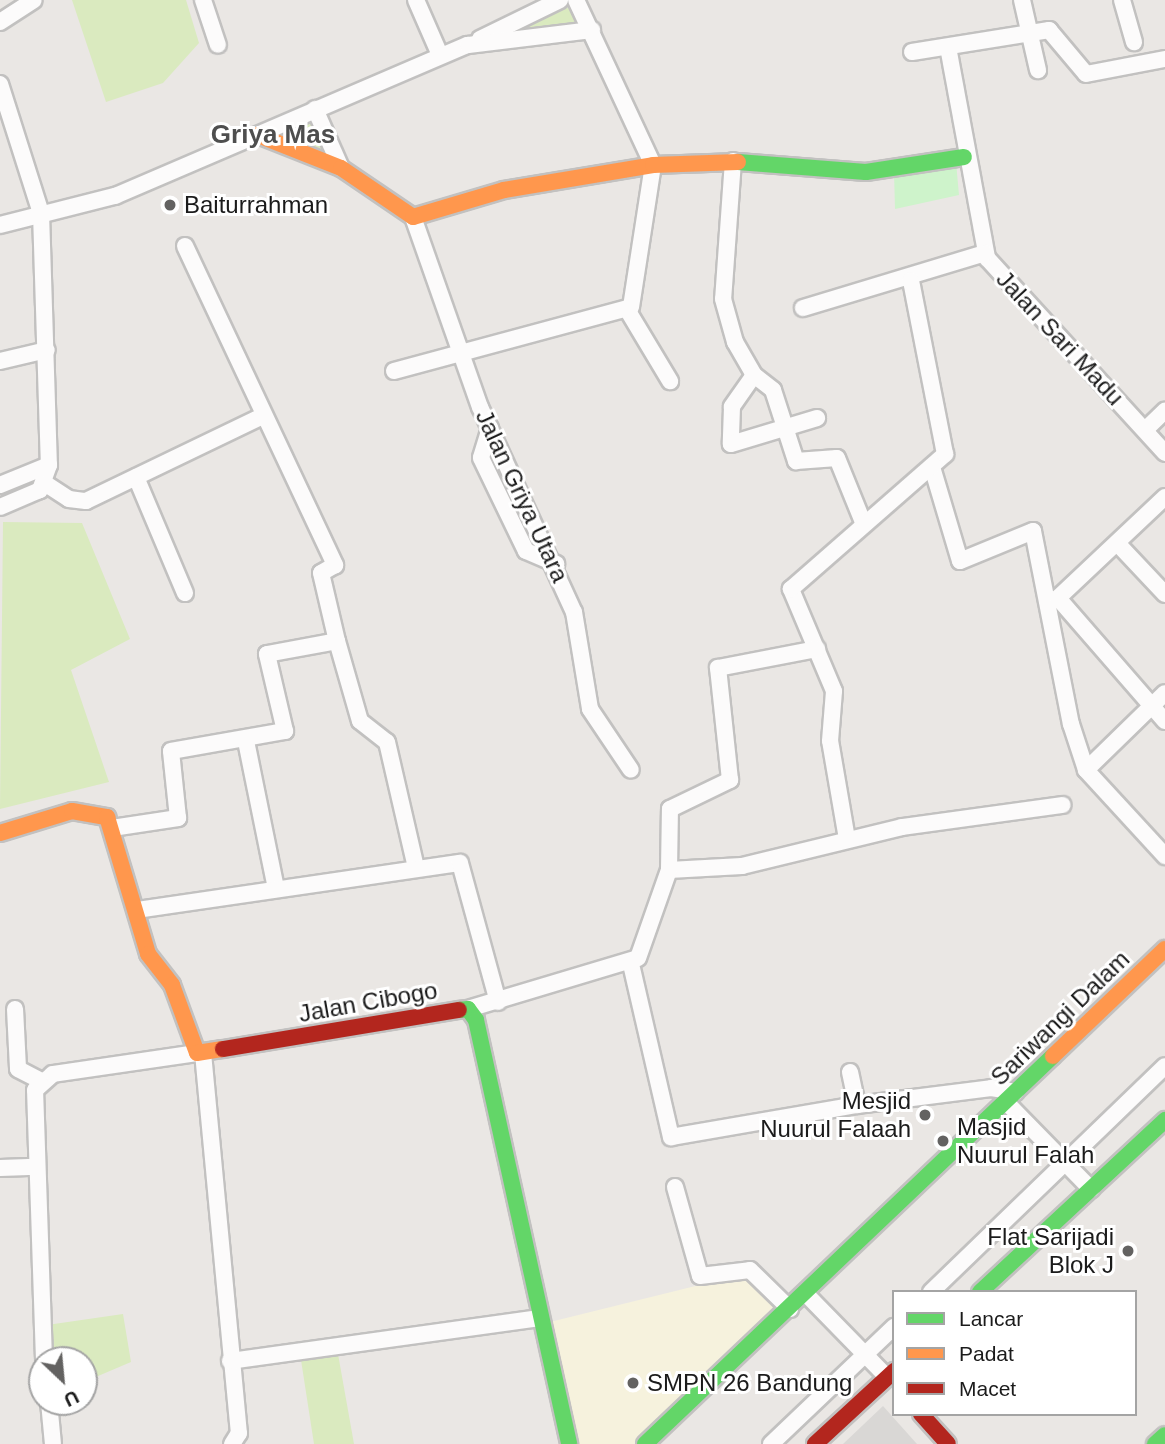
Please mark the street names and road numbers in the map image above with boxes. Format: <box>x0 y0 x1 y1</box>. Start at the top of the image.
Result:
street label: Jalan Sari Madu <box>990 265 1130 411</box>
street label: Jalan Griya Utara <box>469 405 575 587</box>
street label: Sariwangi Dalam <box>985 945 1135 1091</box>
street label: Jalan Cibogo <box>297 976 439 1028</box>

